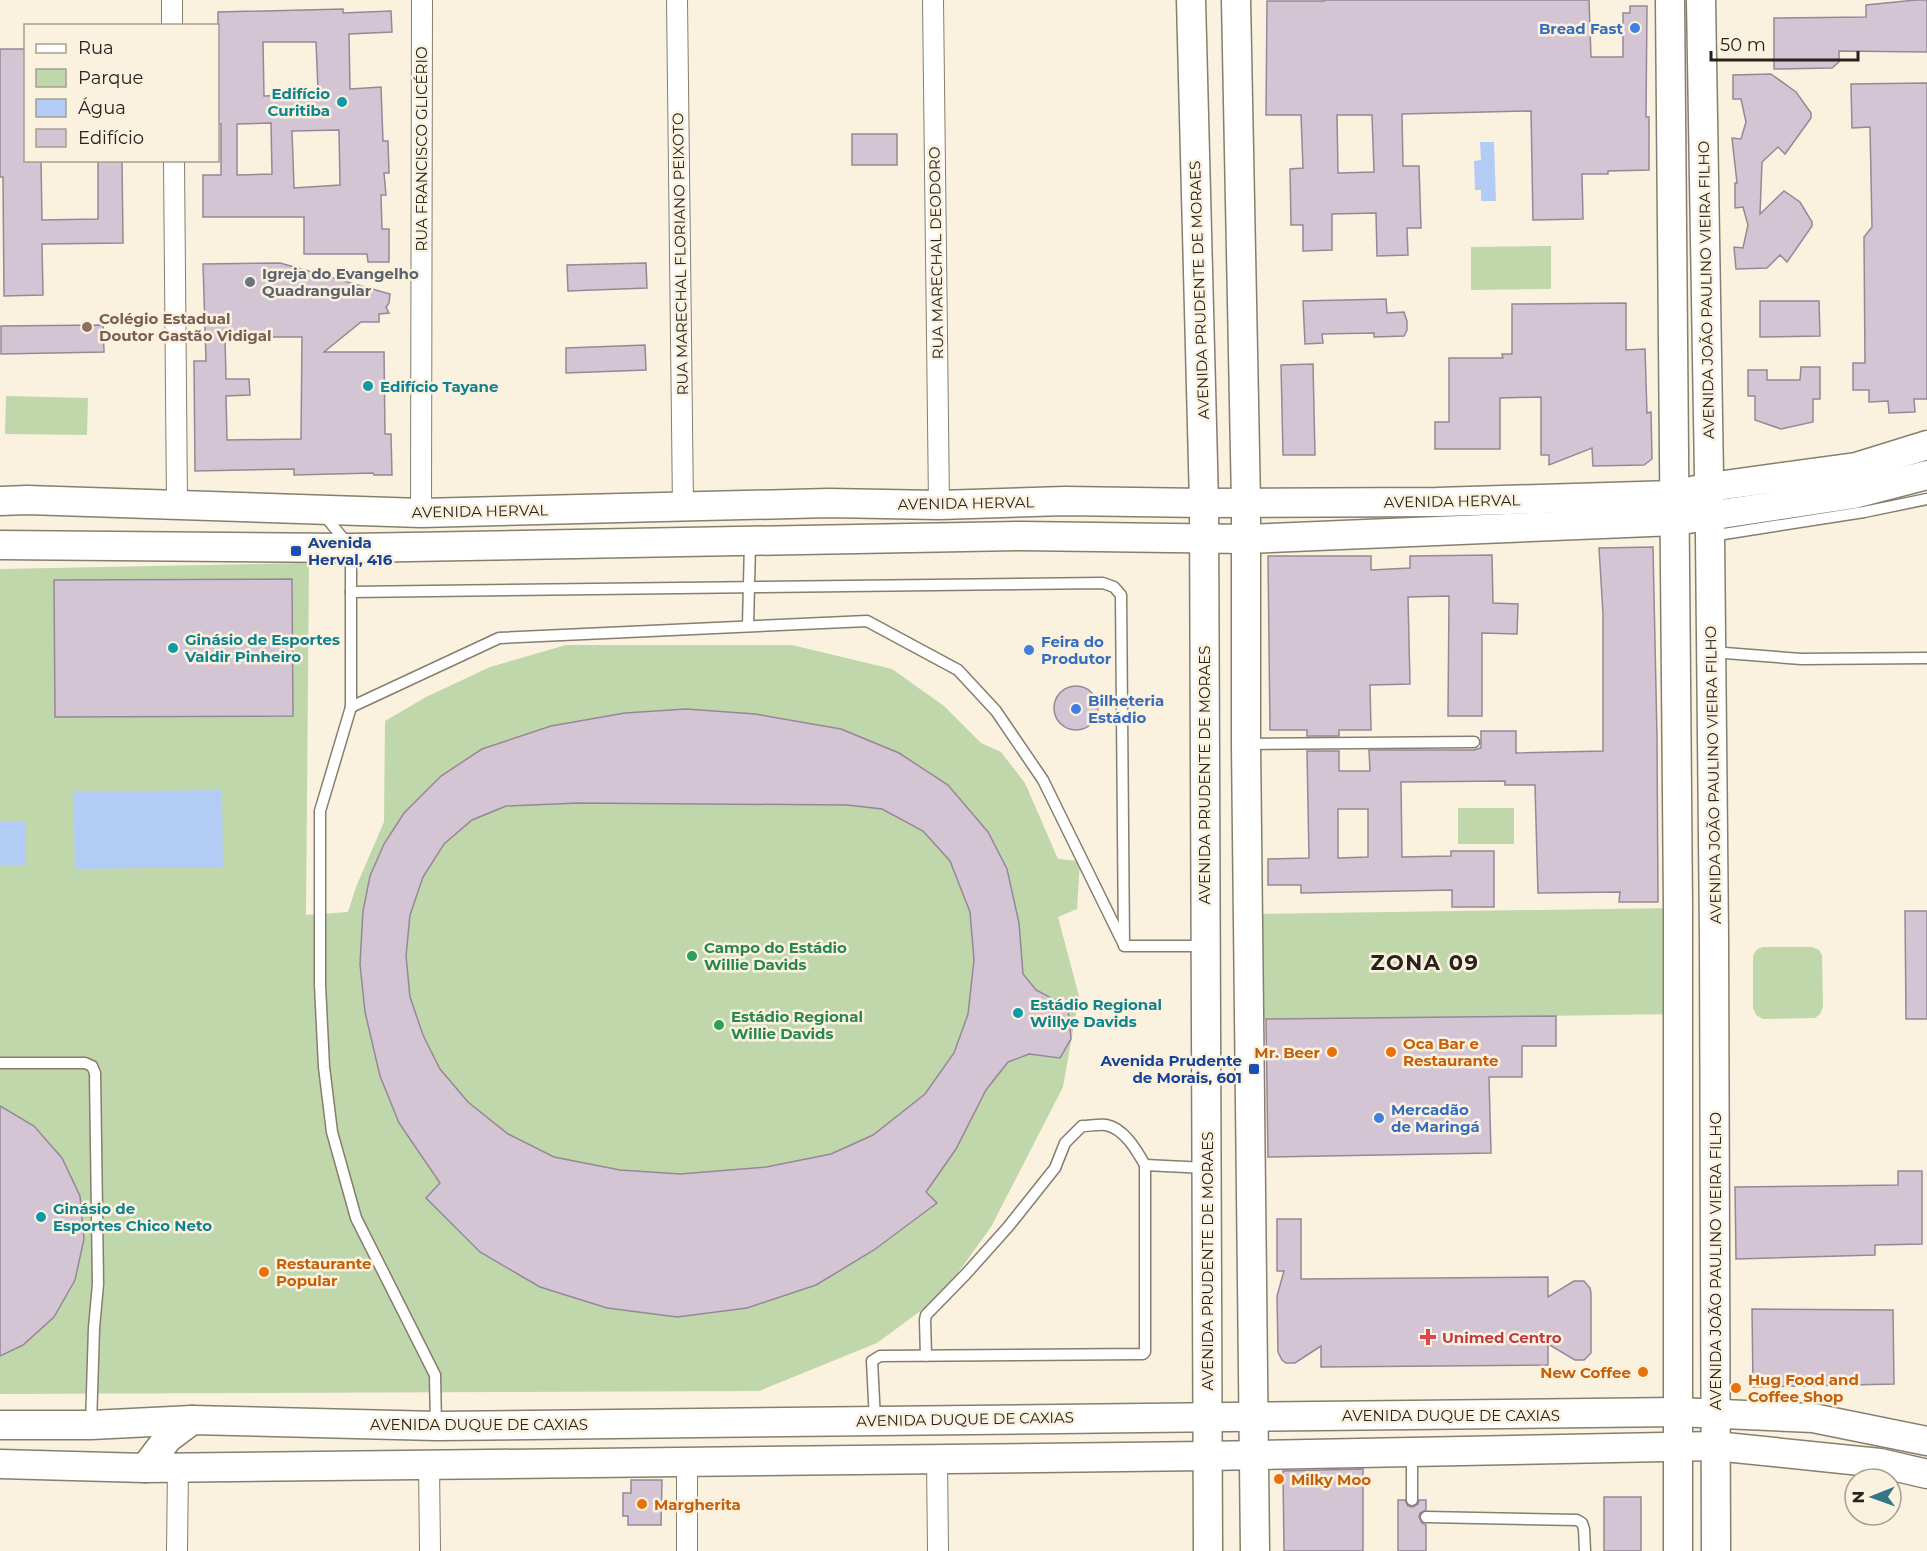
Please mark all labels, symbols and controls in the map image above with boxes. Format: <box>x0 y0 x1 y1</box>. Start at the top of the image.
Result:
place label: Bread Fast <box>1539 19 1623 38</box>
marker: Bread Fast <box>1628 21 1642 35</box>
legend <box>24 24 219 162</box>
scale bar <box>1711 24 1858 62</box>
text: 50 m <box>1720 34 1766 56</box>
text: Rua <box>78 37 114 59</box>
street label: RUA FRANCISCO GLICÉRIO <box>412 46 431 252</box>
text: Parque <box>78 67 144 89</box>
place label: Edifício Curitiba <box>268 84 330 120</box>
marker: Edifício Curitiba <box>335 95 349 109</box>
text: Água <box>78 97 126 119</box>
street label: RUA MARECHAL FLORIANO PEIXOTO <box>668 112 692 396</box>
text: Edifício <box>78 127 144 149</box>
street label: AVENIDA JOÃO PAULINO VIEIRA FILHO <box>1694 141 1718 439</box>
street label: RUA MARECHAL DEODORO <box>925 146 947 360</box>
street label: AVENIDA PRUDENTE DE MORAES <box>1185 160 1213 420</box>
place label: Igreja do Evangelho Quadrangular <box>262 264 419 300</box>
marker: Igreja do Evangelho Quadrangular <box>243 275 257 289</box>
place label: Colégio Estadual Doutor Gastão Vidigal <box>99 309 272 345</box>
marker: Colégio Estadual Doutor Gastão Vidigal <box>80 320 94 334</box>
place label: Edifício Tayane <box>380 377 498 396</box>
marker: Edifício Tayane <box>361 379 375 393</box>
street label: AVENIDA HERVAL <box>1383 490 1521 512</box>
street label: AVENIDA HERVAL <box>897 492 1035 514</box>
street label: AVENIDA HERVAL <box>411 500 549 522</box>
place label: Avenida Herval, 416 <box>307 533 393 569</box>
marker: Avenida Herval, 416 <box>289 544 303 558</box>
street label: AVENIDA JOÃO PAULINO VIEIRA FILHO <box>1701 626 1725 924</box>
place label: Ginásio de Esportes Valdir Pinheiro <box>184 630 340 666</box>
place label: Feira do Produtor <box>1041 632 1112 668</box>
marker: Ginásio de Esportes Valdir Pinheiro <box>166 641 180 655</box>
marker: Feira do Produtor <box>1022 643 1036 657</box>
street label: AVENIDA PRUDENTE DE MORAES <box>1195 646 1214 904</box>
place label: Bilheteria Estádio <box>1088 691 1164 727</box>
marker: Bilheteria Estádio <box>1069 702 1083 716</box>
place label: Campo do Estádio Willie Davids <box>704 938 847 974</box>
marker: Campo do Estádio Willie Davids <box>685 949 699 963</box>
district label: ZONA 09 <box>1371 950 1479 975</box>
place label: Estádio Regional Willye Davids <box>1030 995 1162 1031</box>
marker: Estádio Regional Willye Davids <box>1011 1006 1025 1020</box>
place label: Estádio Regional Willie Davids <box>731 1007 863 1043</box>
marker: Estádio Regional Willie Davids <box>712 1018 726 1032</box>
place label: Oca Bar e Restaurante <box>1403 1034 1499 1070</box>
place label: Mr. Beer <box>1254 1043 1321 1062</box>
marker: Mr. Beer <box>1325 1045 1339 1059</box>
marker: Oca Bar e Restaurante <box>1384 1045 1398 1059</box>
place label: Avenida Prudente de Morais, 601 <box>1099 1051 1242 1087</box>
marker: Avenida Prudente de Morais, 601 <box>1247 1062 1261 1076</box>
place label: Mercadão de Maringá <box>1391 1100 1480 1136</box>
marker: Mercadão de Maringá <box>1372 1111 1386 1125</box>
street label: AVENIDA JOÃO PAULINO VIEIRA FILHO <box>1706 1112 1725 1410</box>
street label: AVENIDA PRUDENTE DE MORAES <box>1198 1132 1217 1390</box>
place label: Ginásio de Esportes Chico Neto <box>53 1199 212 1235</box>
marker: Ginásio de Esportes Chico Neto <box>34 1210 48 1224</box>
place label: Restaurante Popular <box>276 1254 372 1290</box>
marker: Restaurante Popular <box>257 1265 271 1279</box>
marker: Unimed Centro <box>1419 1328 1437 1346</box>
place label: Unimed Centro <box>1442 1328 1562 1347</box>
place label: New Coffee <box>1540 1363 1631 1382</box>
marker: New Coffee <box>1636 1365 1650 1379</box>
place label: Hug Food and Coffee Shop <box>1748 1370 1859 1406</box>
marker: Hug Food and Coffee Shop <box>1729 1381 1743 1395</box>
street label: AVENIDA DUQUE DE CAXIAS <box>1342 1406 1560 1425</box>
street label: AVENIDA DUQUE DE CAXIAS <box>856 1408 1074 1430</box>
street label: AVENIDA DUQUE DE CAXIAS <box>370 1415 588 1434</box>
north arrow <box>1843 1467 1903 1527</box>
place label: Milky Moo <box>1291 1470 1371 1489</box>
marker: Milky Moo <box>1272 1472 1286 1486</box>
text: N <box>1849 1491 1868 1504</box>
place label: Margherita <box>654 1495 741 1514</box>
marker: Margherita <box>635 1497 649 1511</box>

